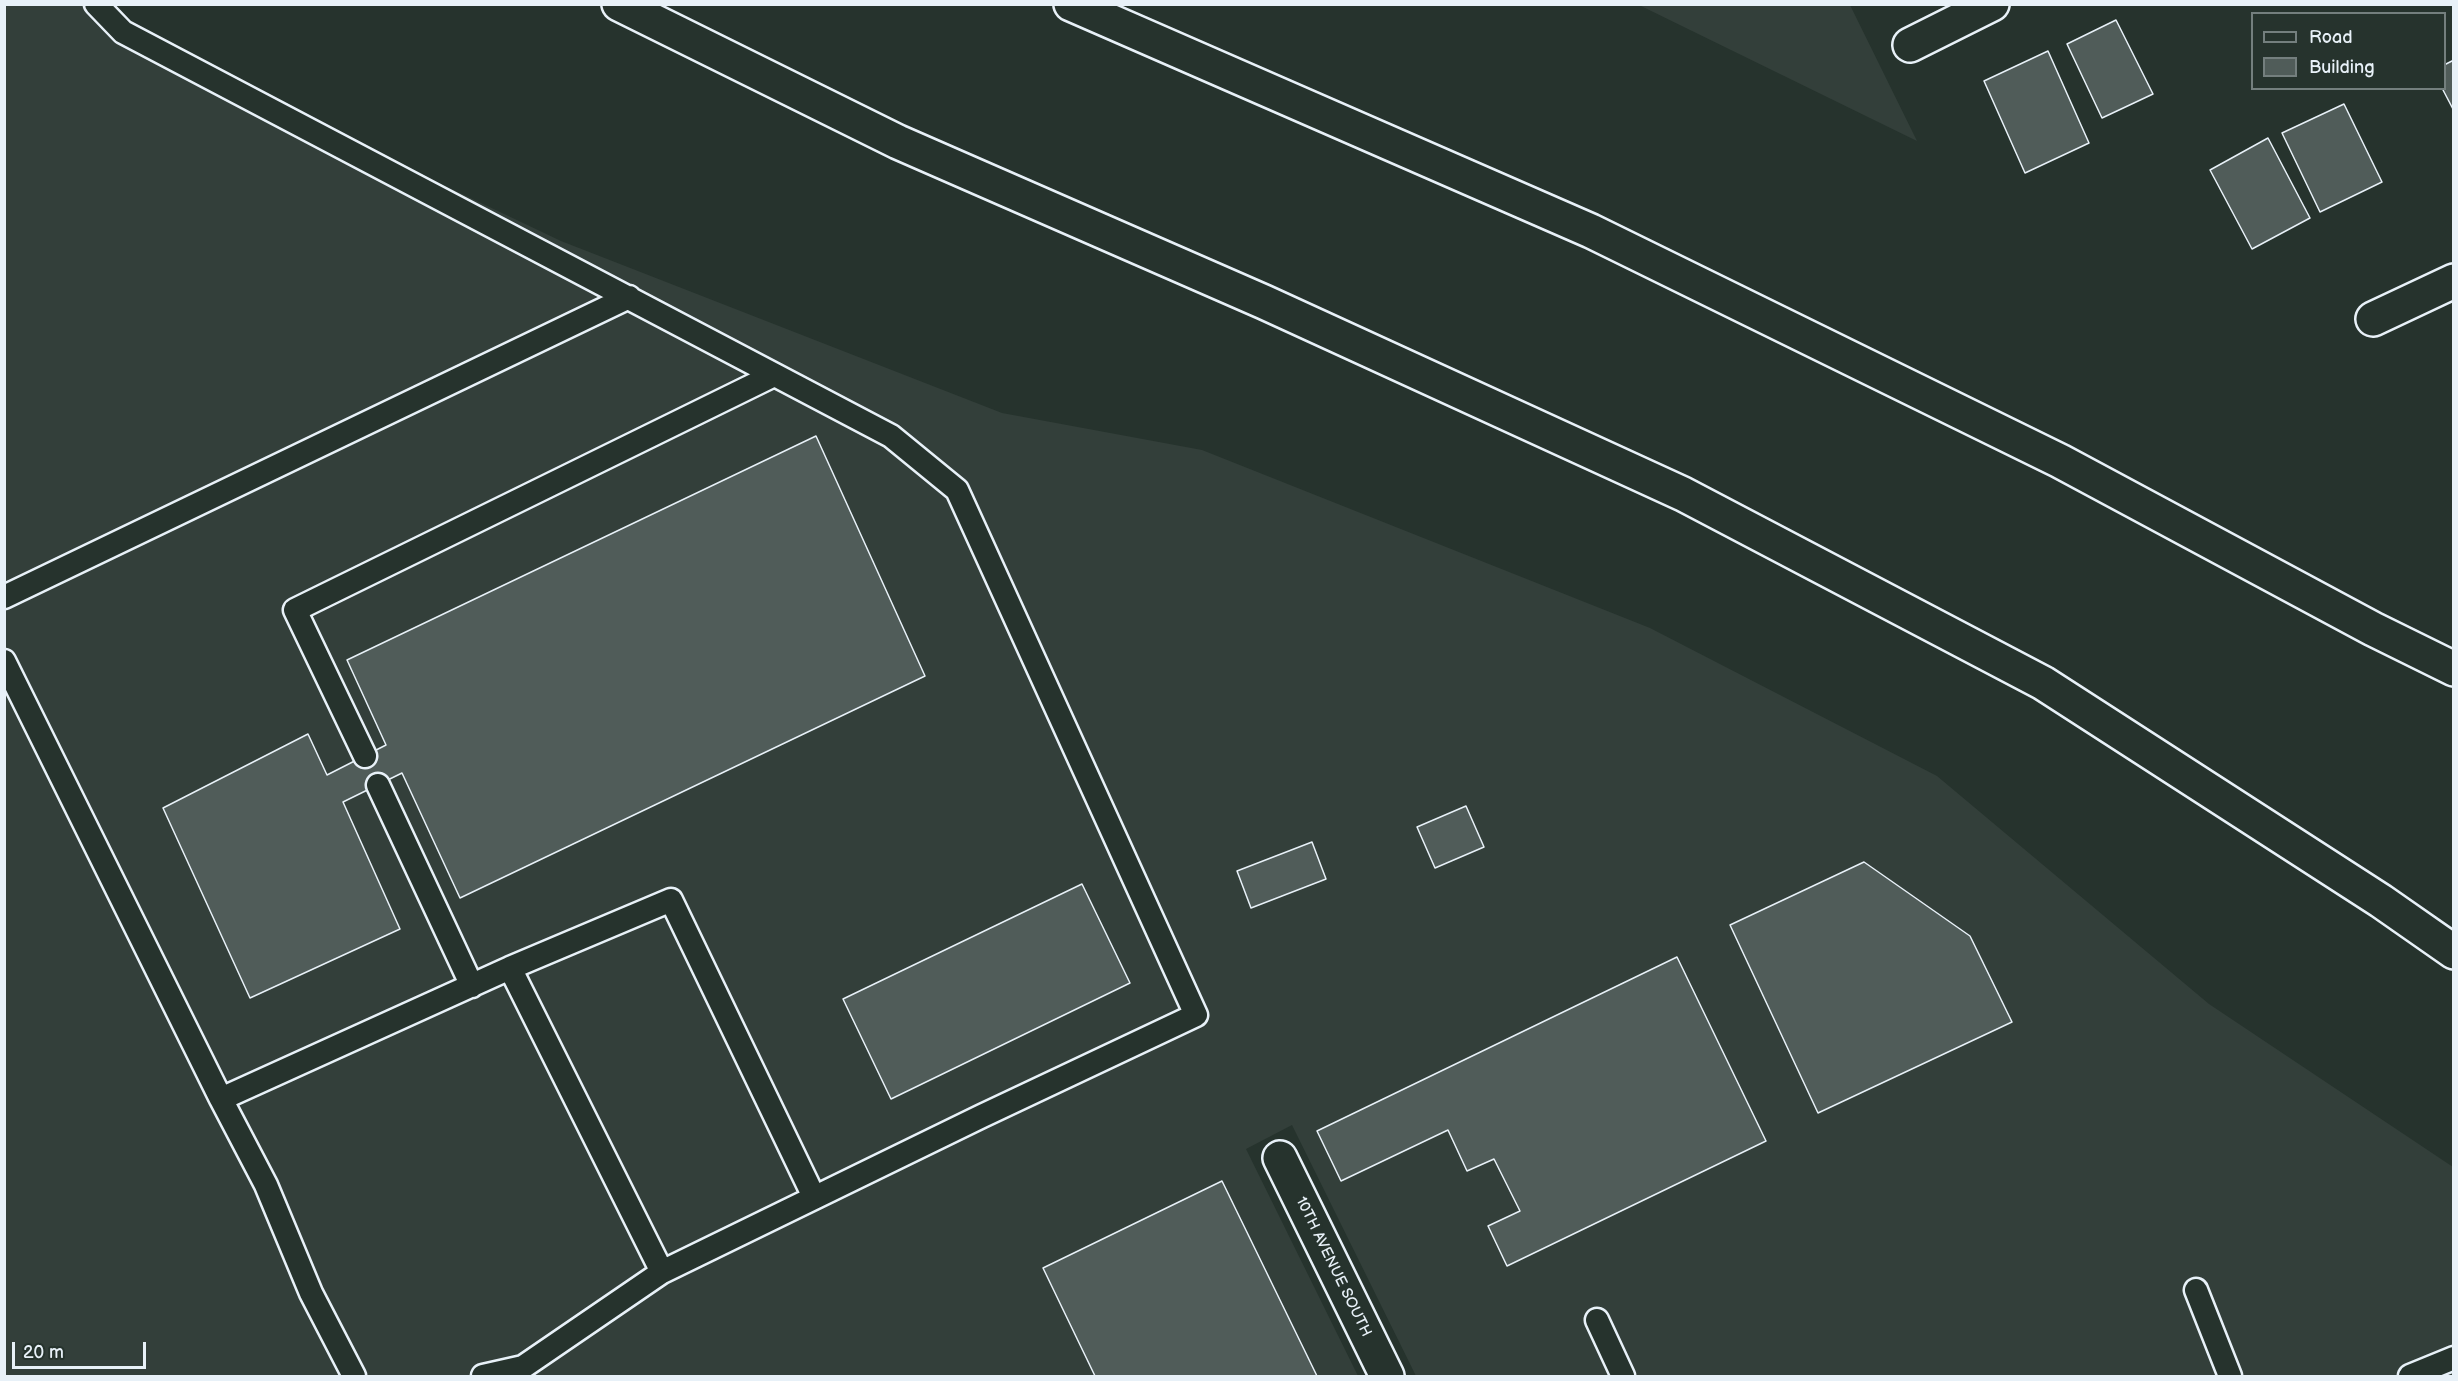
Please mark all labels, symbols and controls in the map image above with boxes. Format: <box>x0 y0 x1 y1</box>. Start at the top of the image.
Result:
legend <box>2251 12 2446 90</box>
text: Road <box>2309 27 2353 48</box>
text: Building <box>2309 57 2375 78</box>
street label: 10TH AVENUE SOUTH <box>1291 1194 1375 1340</box>
scale bar <box>15 1330 148 1368</box>
text: 20 m <box>23 1342 64 1363</box>

